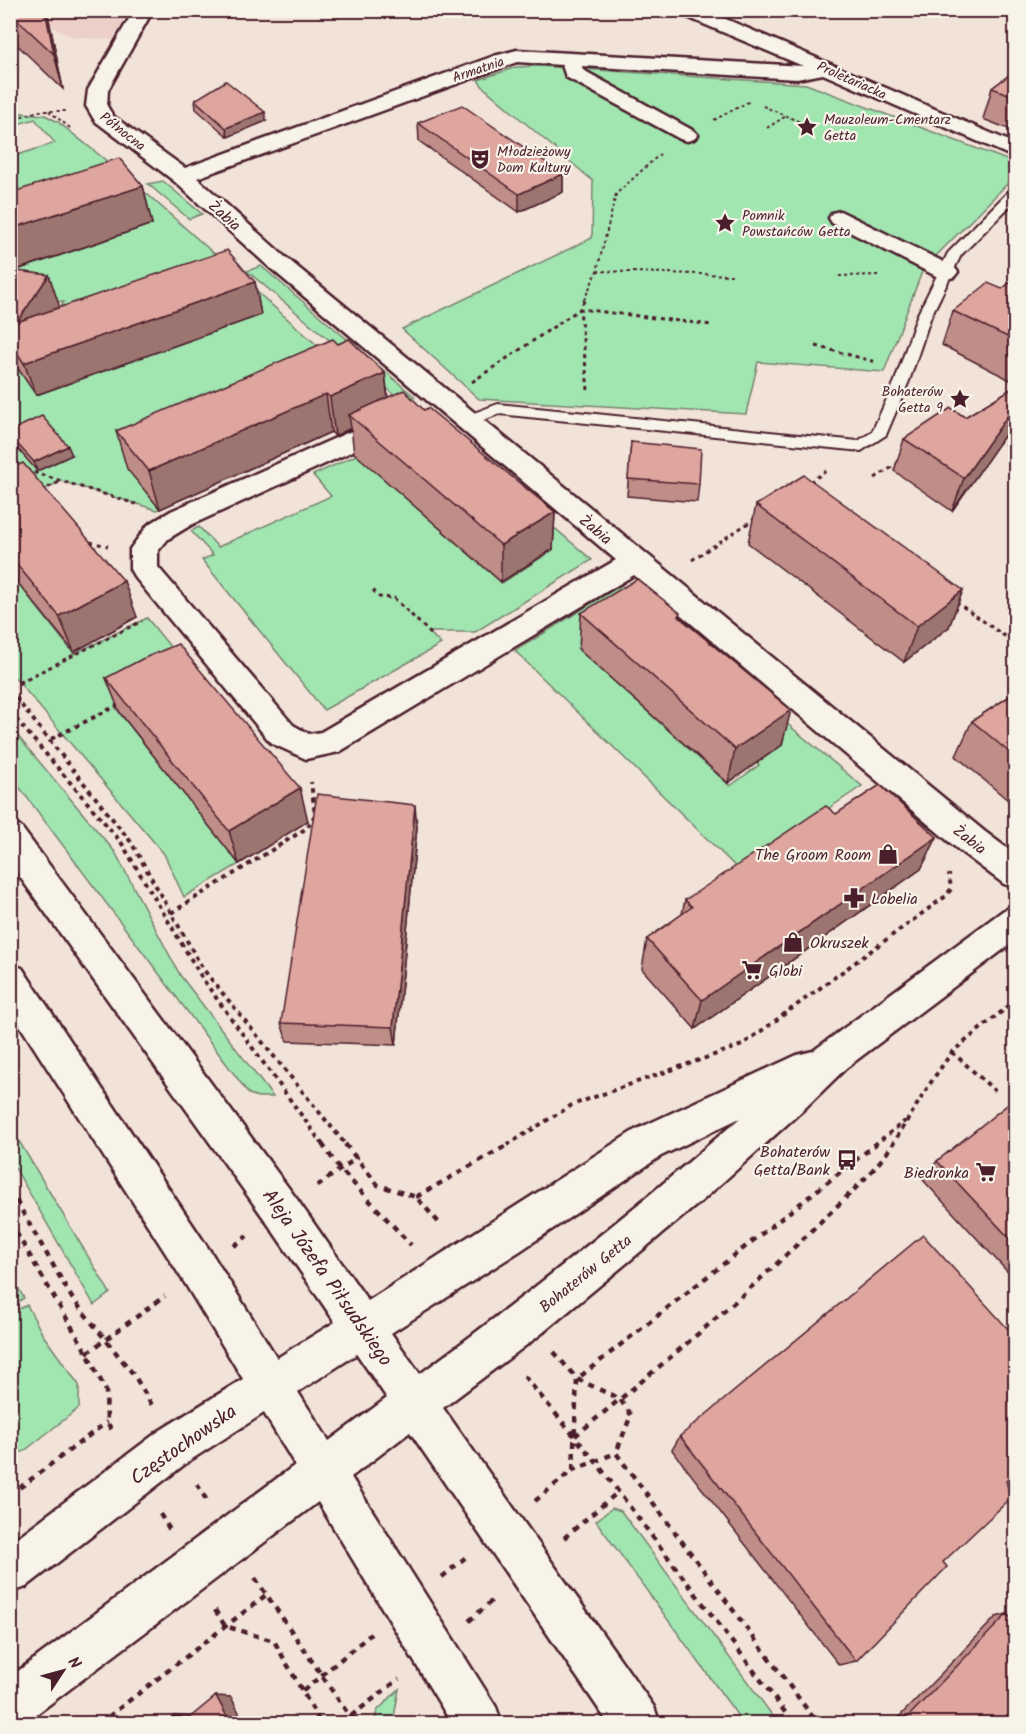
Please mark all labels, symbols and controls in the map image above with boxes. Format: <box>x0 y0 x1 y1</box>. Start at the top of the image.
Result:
street label: Armatnia <box>449 51 507 89</box>
street label: Proletariacka <box>813 56 890 106</box>
street label: Północna <box>95 107 150 157</box>
place label: Mauzoleum-Cmentarz Getta <box>824 109 951 147</box>
place icon: Mauzoleum-Cmentarz Getta <box>795 115 819 139</box>
place label: Młodzieżowy Dom Kultury <box>497 141 571 179</box>
theatre icon: Młodzieżowy Dom Kultury <box>468 147 492 171</box>
street label: Żabia <box>202 194 246 238</box>
place label: Pomnik Powstańców Getta <box>742 205 851 243</box>
place icon: Pomnik Powstańców Getta <box>713 211 737 235</box>
place label: Bohaterów Getta 9 <box>882 381 944 419</box>
place icon: Bohaterów Getta 9 <box>948 387 972 411</box>
street label: Żabia <box>573 509 617 552</box>
street label: Żabia <box>947 819 991 861</box>
shop icon: The Groom Room <box>876 842 900 866</box>
place label: The Groom Room <box>755 843 871 868</box>
pharmacy icon: Lobelia <box>842 886 866 910</box>
place label: Lobelia <box>871 887 918 912</box>
shop icon: Okruszek <box>781 930 805 954</box>
place label: Okruszek <box>810 931 869 956</box>
supermarket icon: Globi <box>740 958 764 982</box>
place label: Globi <box>769 959 803 984</box>
place label: Bohaterów Getta/Bank <box>754 1140 830 1183</box>
bus stop icon: Bohaterów Getta/Bank <box>835 1148 859 1172</box>
supermarket icon: Biedronka <box>974 1160 998 1184</box>
place label: Biedronka <box>904 1161 969 1186</box>
street label: Aleja Józefa Piłsudskiego <box>253 1183 400 1374</box>
street label: Bohaterów Getta <box>534 1229 638 1320</box>
street label: Częstochowska <box>124 1397 244 1494</box>
north arrow <box>33 1641 93 1701</box>
text: N <box>61 1652 87 1675</box>

